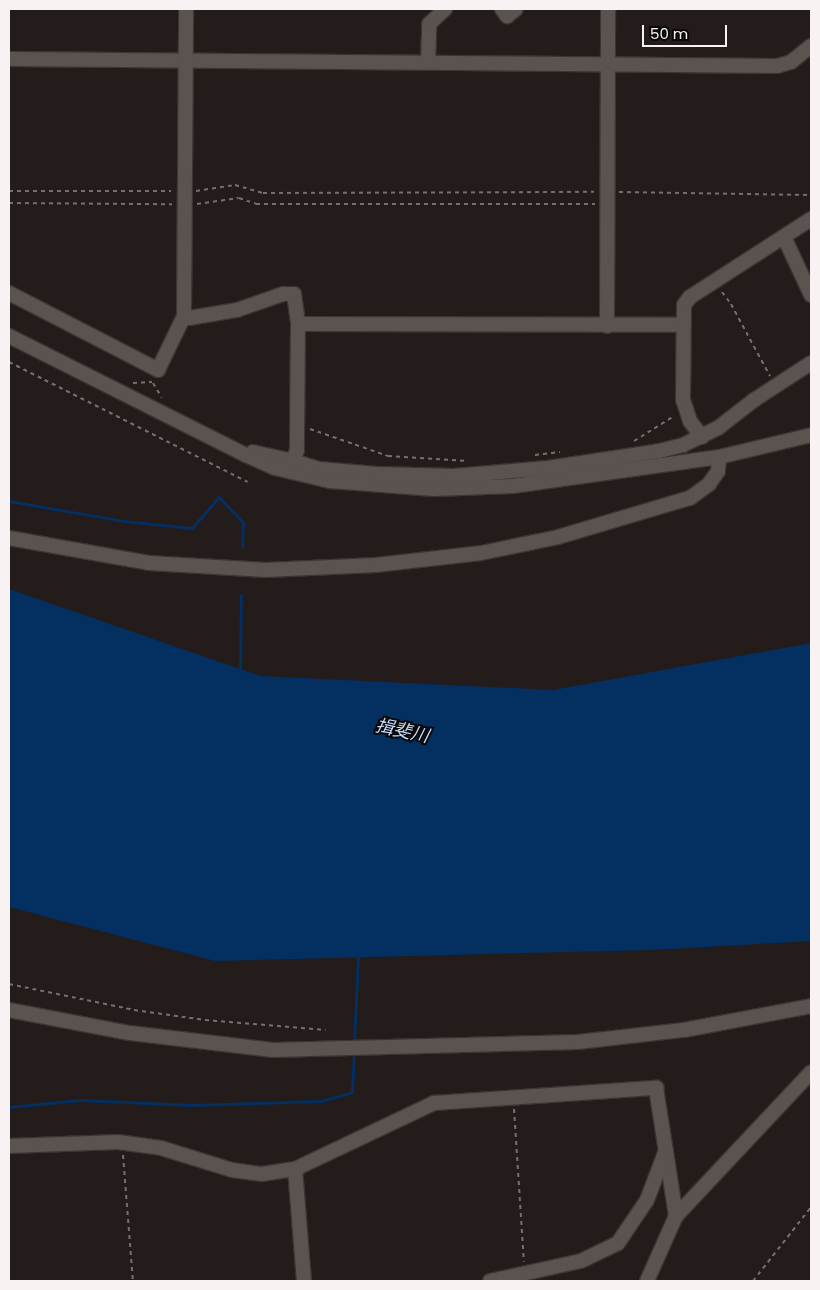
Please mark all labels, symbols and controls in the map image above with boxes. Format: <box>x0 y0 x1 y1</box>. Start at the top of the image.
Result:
scale bar <box>645 15 730 47</box>
text: 50 m <box>650 23 688 44</box>
water label: 揖斐川 <box>373 715 431 747</box>

